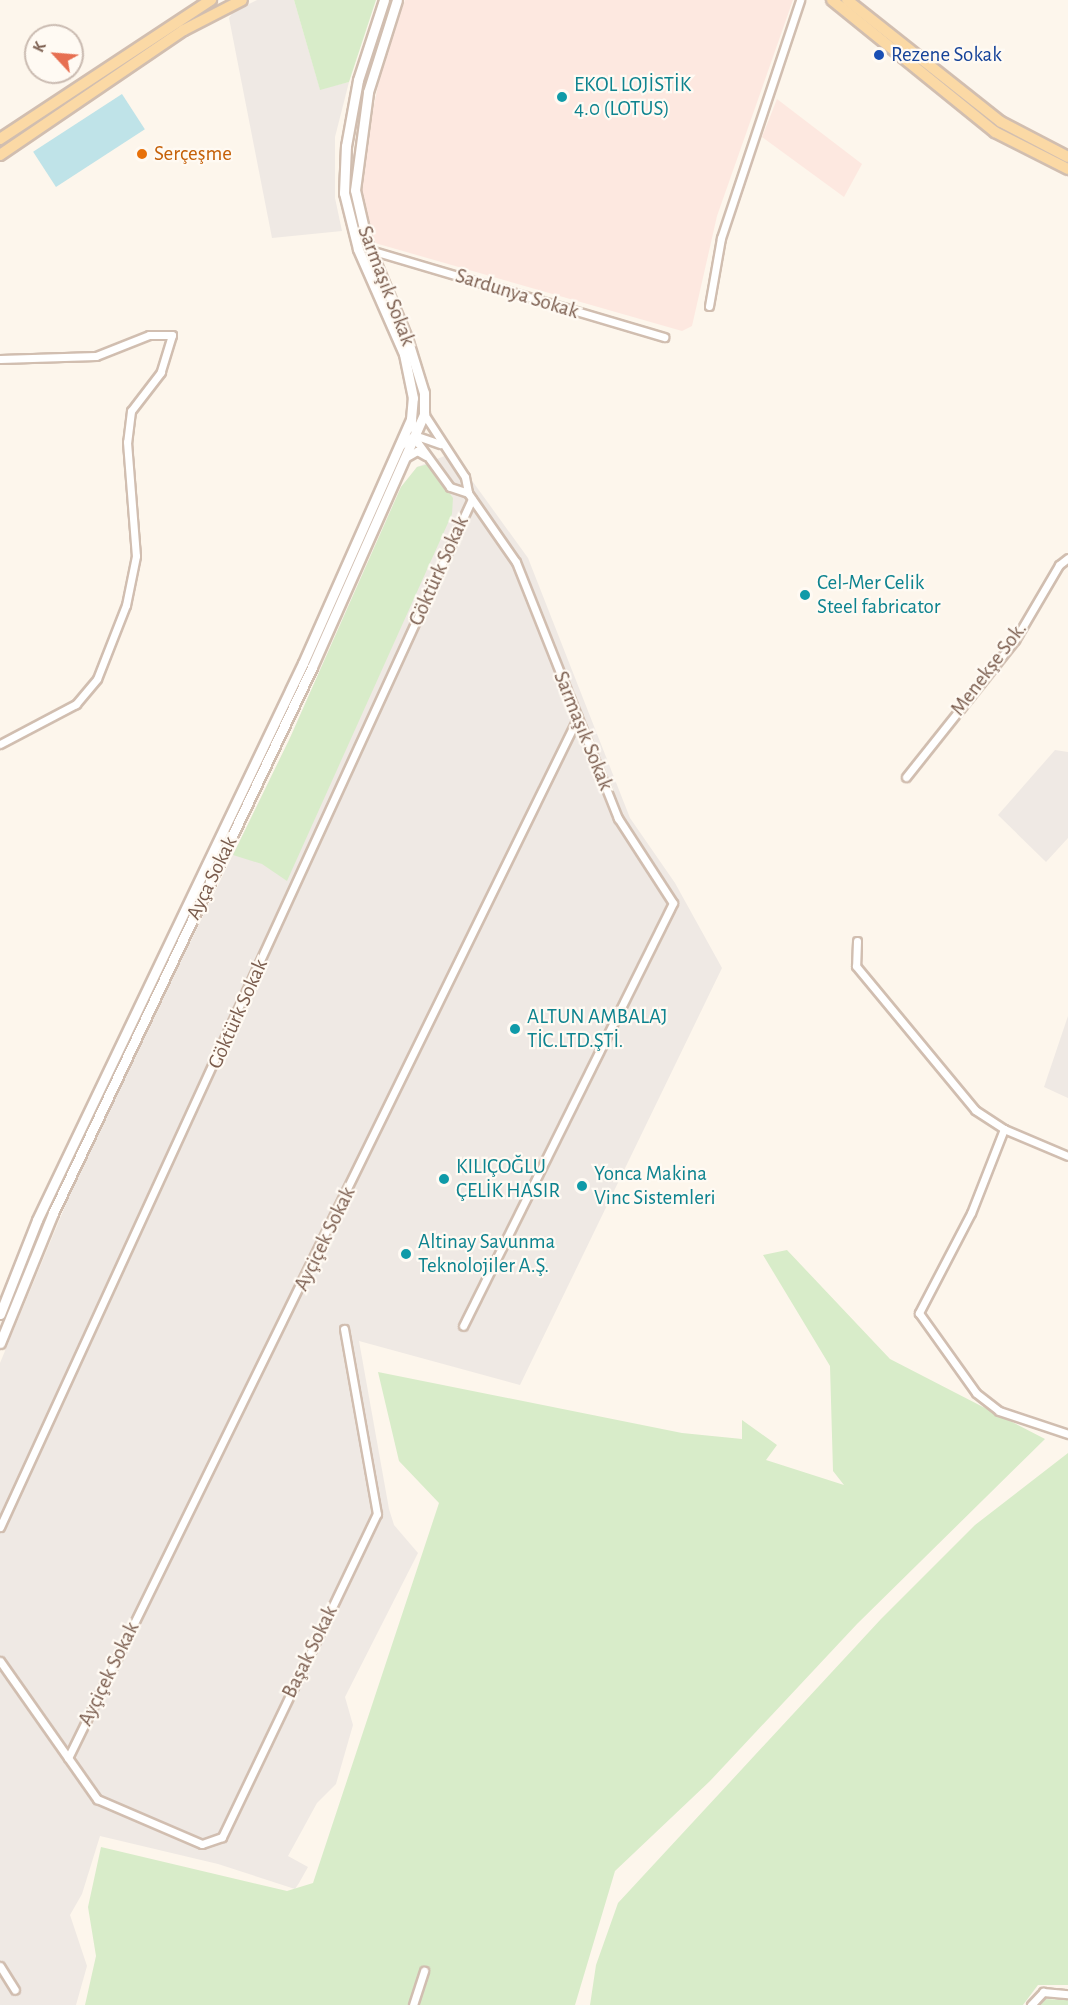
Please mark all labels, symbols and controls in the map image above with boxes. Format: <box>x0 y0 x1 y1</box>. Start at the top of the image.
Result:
north arrow <box>24 24 84 84</box>
text: K <box>30 39 49 55</box>
place label: Rezene Sokak <box>891 42 1002 68</box>
marker: Rezene Sokak <box>872 48 886 62</box>
place label: EKOL LOJİSTİK 4.0 (LOTUS) <box>574 72 691 122</box>
marker: EKOL LOJİSTİK 4.0 (LOTUS) <box>555 90 569 104</box>
place label: Serçeşme <box>154 141 232 167</box>
marker: Serçeşme <box>135 147 149 161</box>
street label: Sarmaşık Sokak <box>352 222 420 350</box>
street label: Sardunya Sokak <box>452 263 582 325</box>
street label: Göktürk Sokak <box>404 512 474 630</box>
place label: Cel-Mer Celik Steel fabricator <box>817 570 941 620</box>
marker: Cel-Mer Celik Steel fabricator <box>798 588 812 602</box>
street label: Menekşe Sok. <box>946 617 1032 721</box>
street label: Sarmaşık Sokak <box>548 668 618 794</box>
street label: Ayça Sokak <box>181 832 243 924</box>
street label: Göktürk Sokak <box>203 955 273 1073</box>
place label: ALTUN AMBALAJ TİC.LTD.ŞTİ. <box>527 1004 668 1054</box>
marker: ALTUN AMBALAJ TİC.LTD.ŞTİ. <box>508 1022 522 1036</box>
place label: KILIÇOĞLU ÇELİK HASIR <box>456 1154 560 1204</box>
place label: Yonca Makina Vinc Sistemleri <box>594 1161 716 1211</box>
marker: KILIÇOĞLU ÇELİK HASIR <box>437 1172 451 1186</box>
marker: Yonca Makina Vinc Sistemleri <box>575 1179 589 1193</box>
street label: Ayçiçek Sokak <box>289 1183 361 1295</box>
place label: Altinay Savunma Teknolojiler A.Ş. <box>418 1229 555 1279</box>
marker: Altinay Savunma Teknolojiler A.Ş. <box>399 1247 413 1261</box>
street label: Başak Sokak <box>277 1602 343 1702</box>
street label: Ayçiçek Sokak <box>73 1618 145 1730</box>

